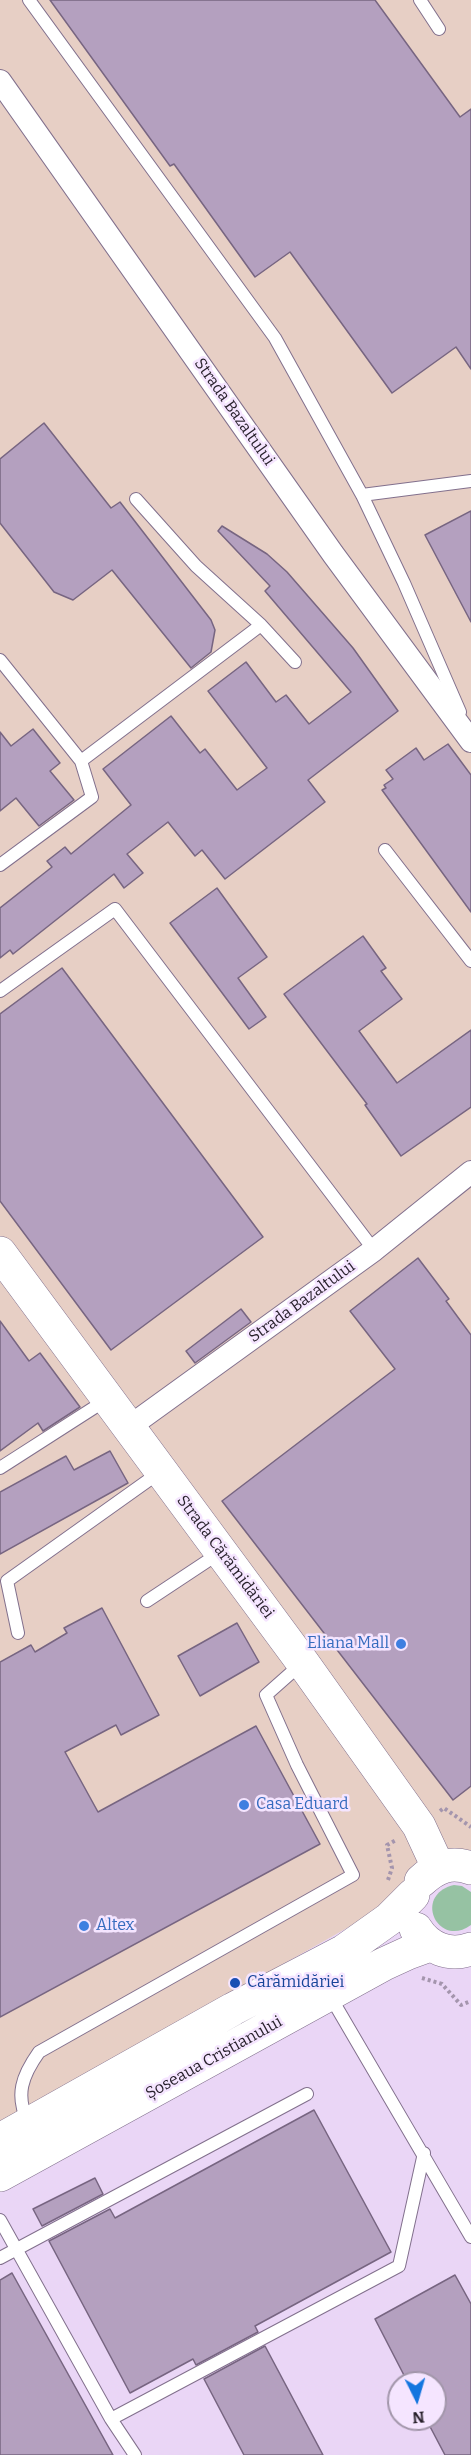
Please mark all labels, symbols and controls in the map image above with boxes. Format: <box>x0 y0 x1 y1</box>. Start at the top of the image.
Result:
street label: Strada Bazaltului <box>190 355 278 469</box>
street label: Strada Bazaltului <box>245 1257 359 1347</box>
street label: Strada Cărămidăriei <box>172 1492 278 1622</box>
place label: Eliana Mall <box>307 1634 389 1654</box>
marker: Eliana Mall <box>394 1637 408 1651</box>
place label: Casa Eduard <box>256 1795 348 1815</box>
marker: Casa Eduard <box>237 1798 251 1812</box>
place label: Altex <box>96 1916 134 1936</box>
marker: Altex <box>77 1919 91 1933</box>
place label: Cărămidăriei <box>247 1973 344 1993</box>
marker: Cărămidăriei <box>228 1976 242 1990</box>
street label: Șoseaua Cristianului <box>142 2012 286 2104</box>
north arrow <box>387 2371 447 2431</box>
text: N <box>411 2407 425 2427</box>

